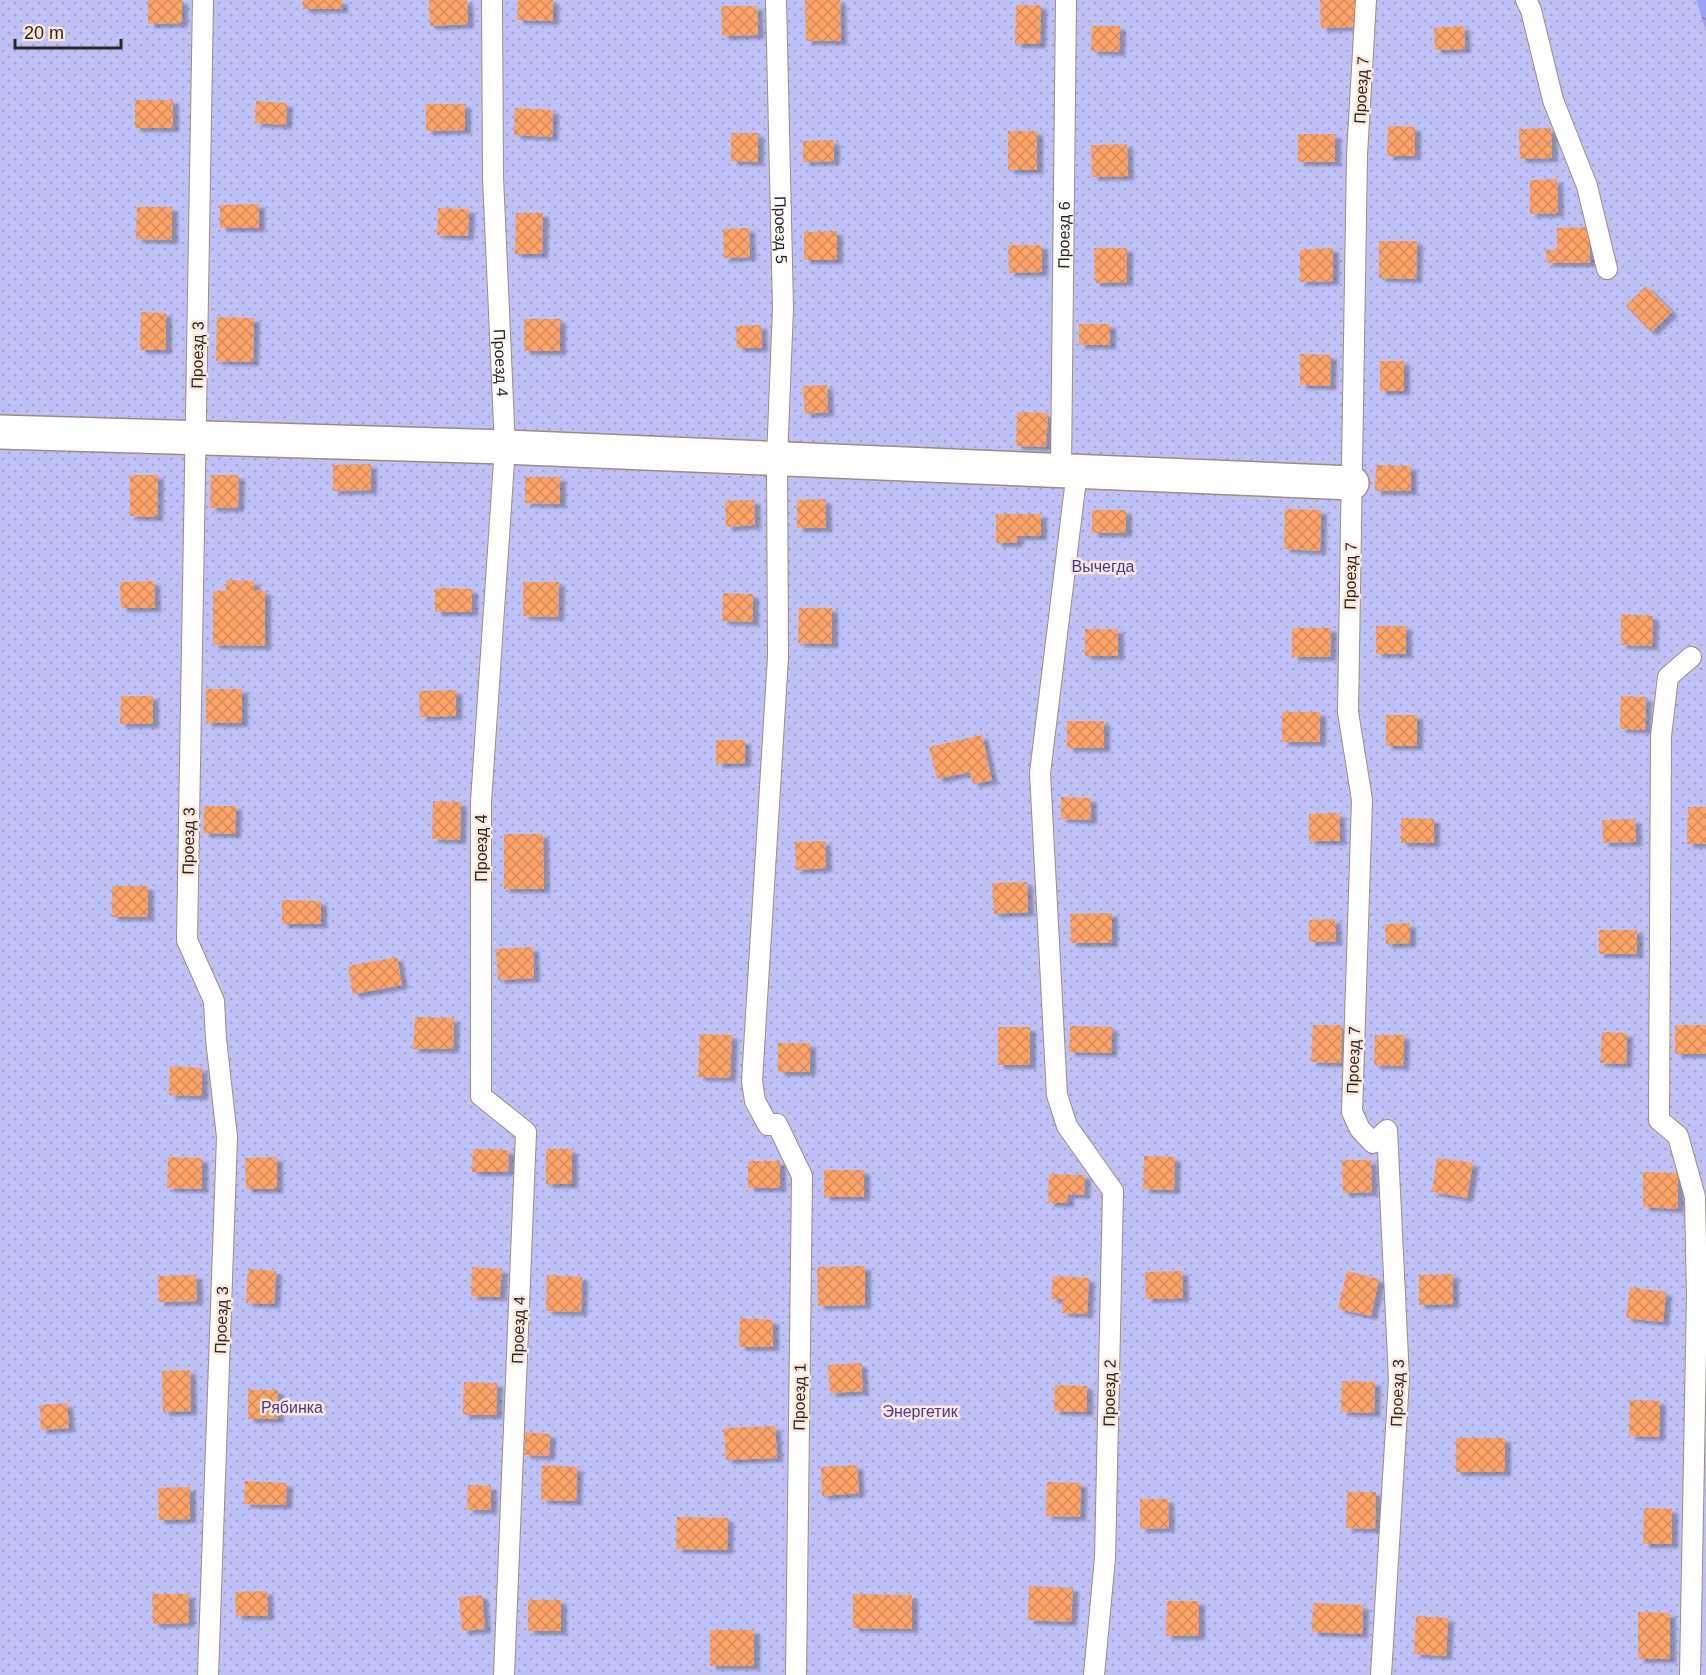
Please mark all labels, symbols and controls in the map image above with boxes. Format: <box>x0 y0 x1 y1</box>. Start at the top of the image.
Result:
scale bar <box>15 12 122 50</box>
text: 20 m <box>24 23 64 43</box>
street label: Проезд 7 <box>1351 56 1372 124</box>
street label: Проезд 5 <box>771 196 790 264</box>
street label: Проезд 6 <box>1055 201 1073 269</box>
street label: Проезд 3 <box>188 321 207 389</box>
street label: Проезд 4 <box>491 329 511 397</box>
street label: Проезд 7 <box>1341 542 1360 610</box>
park label: Вычегда <box>1072 558 1134 575</box>
street label: Проезд 3 <box>179 807 198 875</box>
street label: Проезд 4 <box>473 814 490 882</box>
street label: Проезд 7 <box>1344 1026 1363 1094</box>
street label: Проезд 3 <box>212 1286 231 1354</box>
street label: Проезд 4 <box>509 1296 528 1364</box>
street label: Проезд 2 <box>1100 1359 1119 1427</box>
street label: Проезд 3 <box>1388 1359 1407 1427</box>
street label: Проезд 1 <box>790 1363 809 1431</box>
park label: Рябинка <box>261 1399 323 1416</box>
park label: Энергетик <box>882 1403 959 1420</box>

